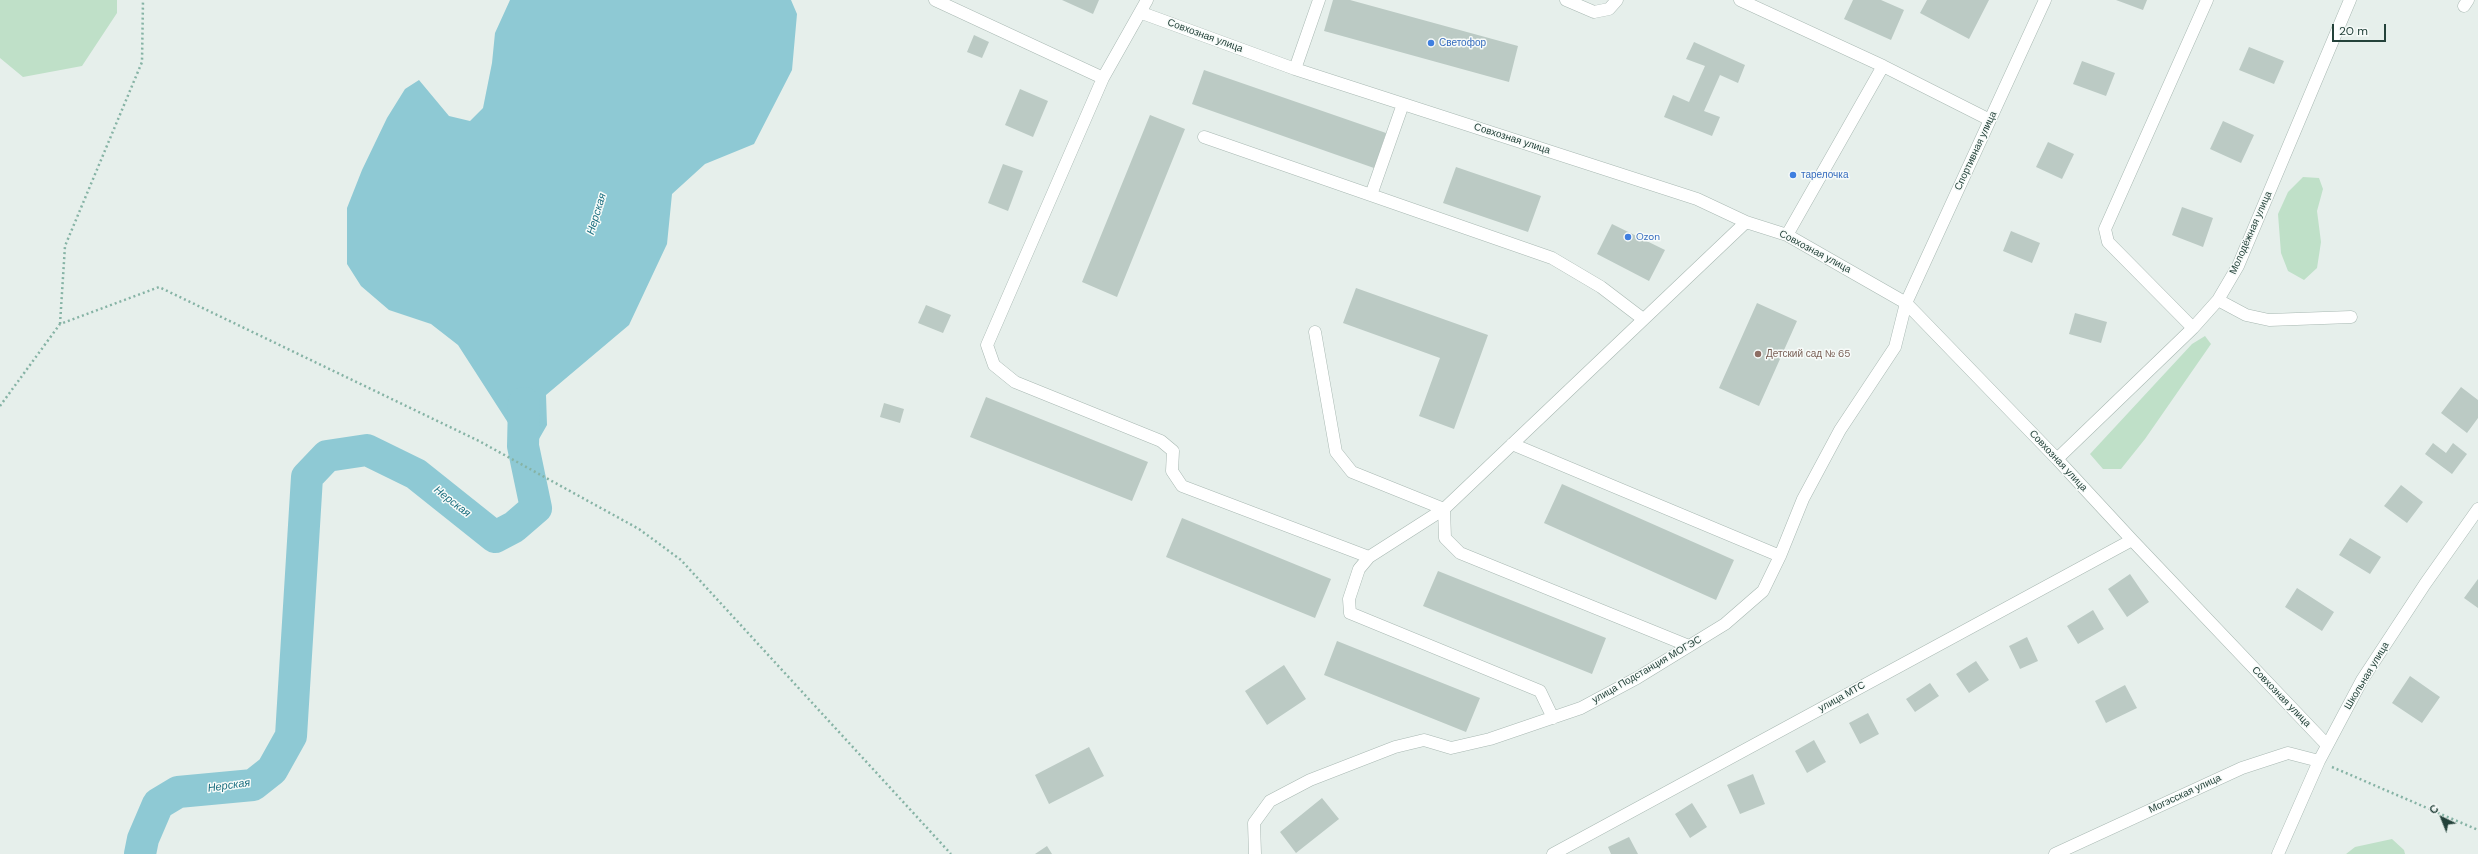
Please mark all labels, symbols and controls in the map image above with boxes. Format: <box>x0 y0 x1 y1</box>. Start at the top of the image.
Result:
scale bar <box>2334 16 2388 42</box>
street label: Совхозная улица <box>1166 17 1244 55</box>
text: 20 m <box>2339 23 2368 39</box>
place label: Светофор <box>1439 37 1486 49</box>
marker: Светофор <box>1426 38 1436 48</box>
street label: Спортивная улица <box>1952 110 2000 192</box>
street label: Совхозная улица <box>1472 121 1552 157</box>
place label: тарелочка <box>1801 169 1848 181</box>
marker: тарелочка <box>1788 170 1798 180</box>
street label: Молодёжная улица <box>2227 190 2275 276</box>
water label: Нерская <box>584 192 610 236</box>
street label: Совхозная улица <box>1777 228 1853 276</box>
place label: Ozon <box>1636 231 1660 243</box>
marker: Ozon <box>1623 232 1633 242</box>
place label: Детский сад № 65 <box>1766 348 1850 360</box>
marker: Детский сад № 65 <box>1753 349 1763 359</box>
street label: Совхозная улица <box>2026 428 2090 494</box>
water label: Нерская <box>431 484 473 520</box>
street label: улица Подстанция МОГЭС <box>1590 634 1704 706</box>
street label: Школьная улица <box>2342 640 2392 712</box>
street label: Совхозная улица <box>2249 664 2313 730</box>
street label: улица МТС <box>1816 679 1868 715</box>
street label: Могэсская улица <box>2147 772 2223 816</box>
water label: Нерская <box>207 776 251 796</box>
north arrow <box>2422 798 2462 838</box>
text: С <box>2426 801 2441 817</box>

